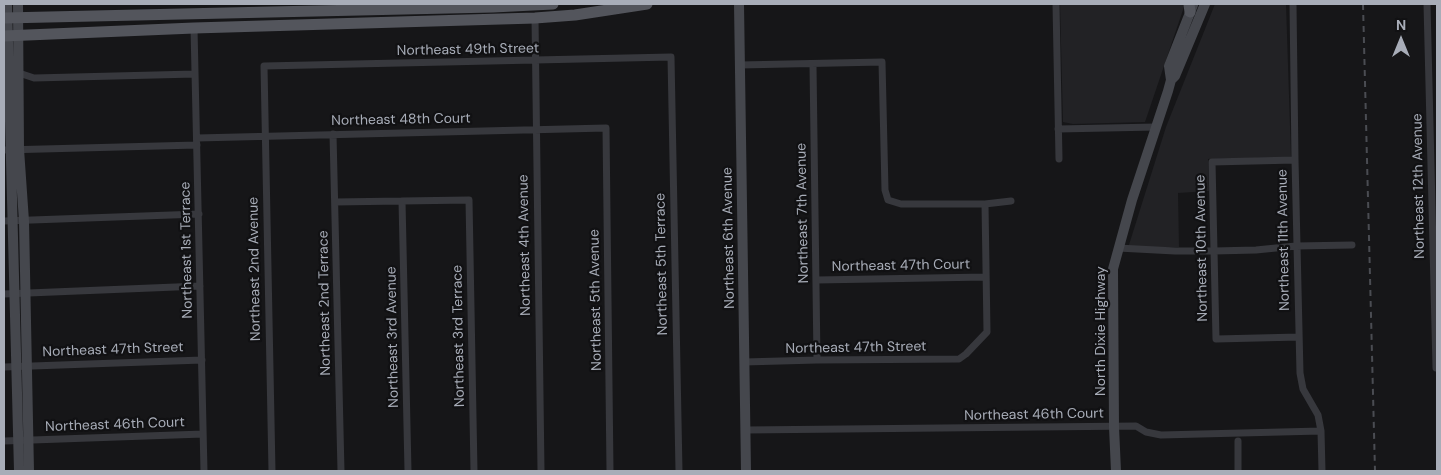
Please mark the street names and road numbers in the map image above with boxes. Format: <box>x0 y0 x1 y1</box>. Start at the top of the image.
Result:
street label: Northeast 49th Street <box>397 40 539 60</box>
street label: Northeast 48th Court <box>331 110 471 130</box>
street label: Northeast 12th Avenue <box>1409 113 1429 259</box>
street label: Northeast 7th Avenue <box>793 143 813 283</box>
street label: Northeast 6th Avenue <box>719 167 739 309</box>
street label: Northeast 11th Avenue <box>1274 169 1294 311</box>
street label: Northeast 4th Avenue <box>515 174 535 316</box>
street label: Northeast 10th Avenue <box>1192 174 1212 322</box>
street label: Northeast 1st Terrace <box>177 181 197 319</box>
street label: Northeast 5th Terrace <box>652 193 672 335</box>
street label: Northeast 2nd Avenue <box>245 197 265 341</box>
street label: Northeast 5th Avenue <box>586 229 606 371</box>
street label: Northeast 2nd Terrace <box>315 230 335 376</box>
street label: Northeast 47th Court <box>832 256 970 276</box>
street label: Northeast 3rd Terrace <box>449 265 469 407</box>
street label: Northeast 3rd Avenue <box>383 266 403 408</box>
street label: North Dixie Highway <box>1093 266 1109 396</box>
street label: Northeast 47th Street <box>785 338 927 358</box>
street label: Northeast 47th Street <box>42 339 184 361</box>
street label: Northeast 46th Court <box>964 405 1104 425</box>
street label: Northeast 46th Court <box>45 414 185 436</box>

